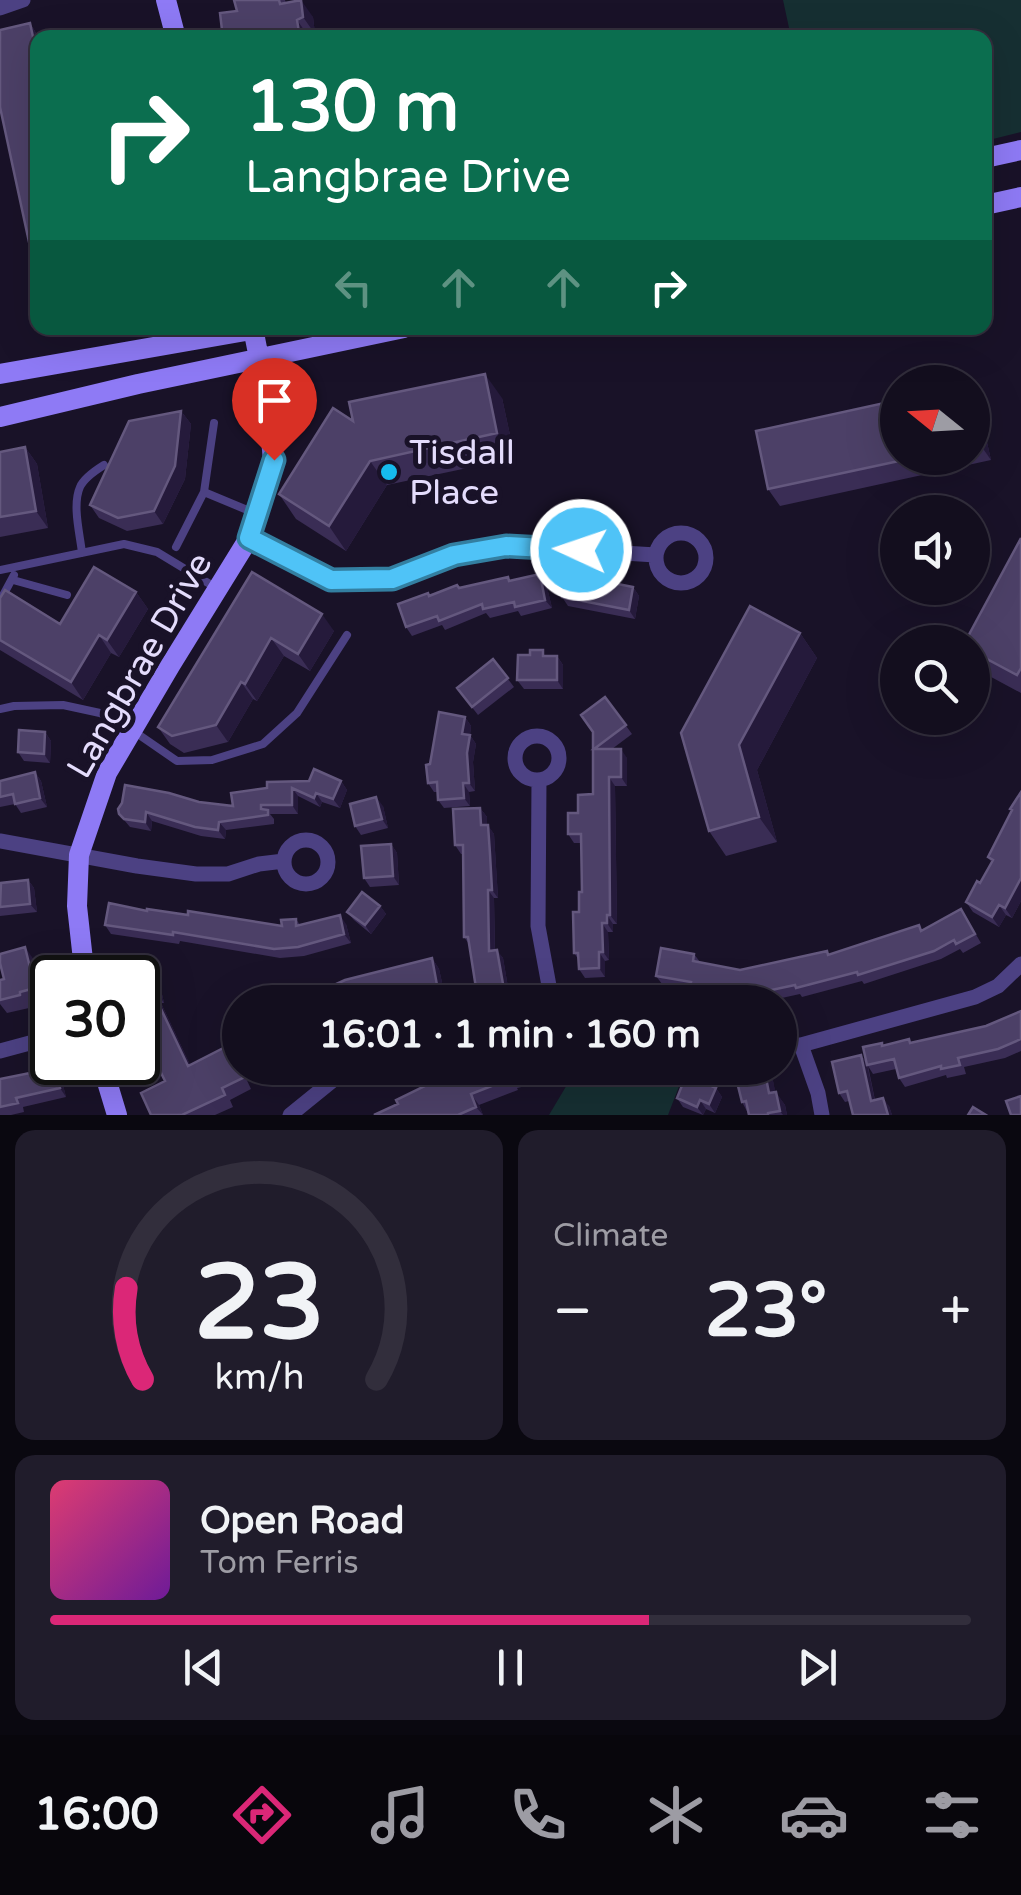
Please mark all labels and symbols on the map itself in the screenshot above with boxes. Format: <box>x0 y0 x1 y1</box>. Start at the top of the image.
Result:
pin <box>232 358 317 461</box>
north arrow <box>880 365 990 475</box>
place label: Tisdall Place <box>409 432 515 514</box>
marker: Tisdall Place <box>378 461 400 483</box>
position arrow <box>529 498 633 602</box>
street label: Langbrae Drive <box>58 545 221 786</box>
speed limit sign: 30 <box>30 955 160 1085</box>

